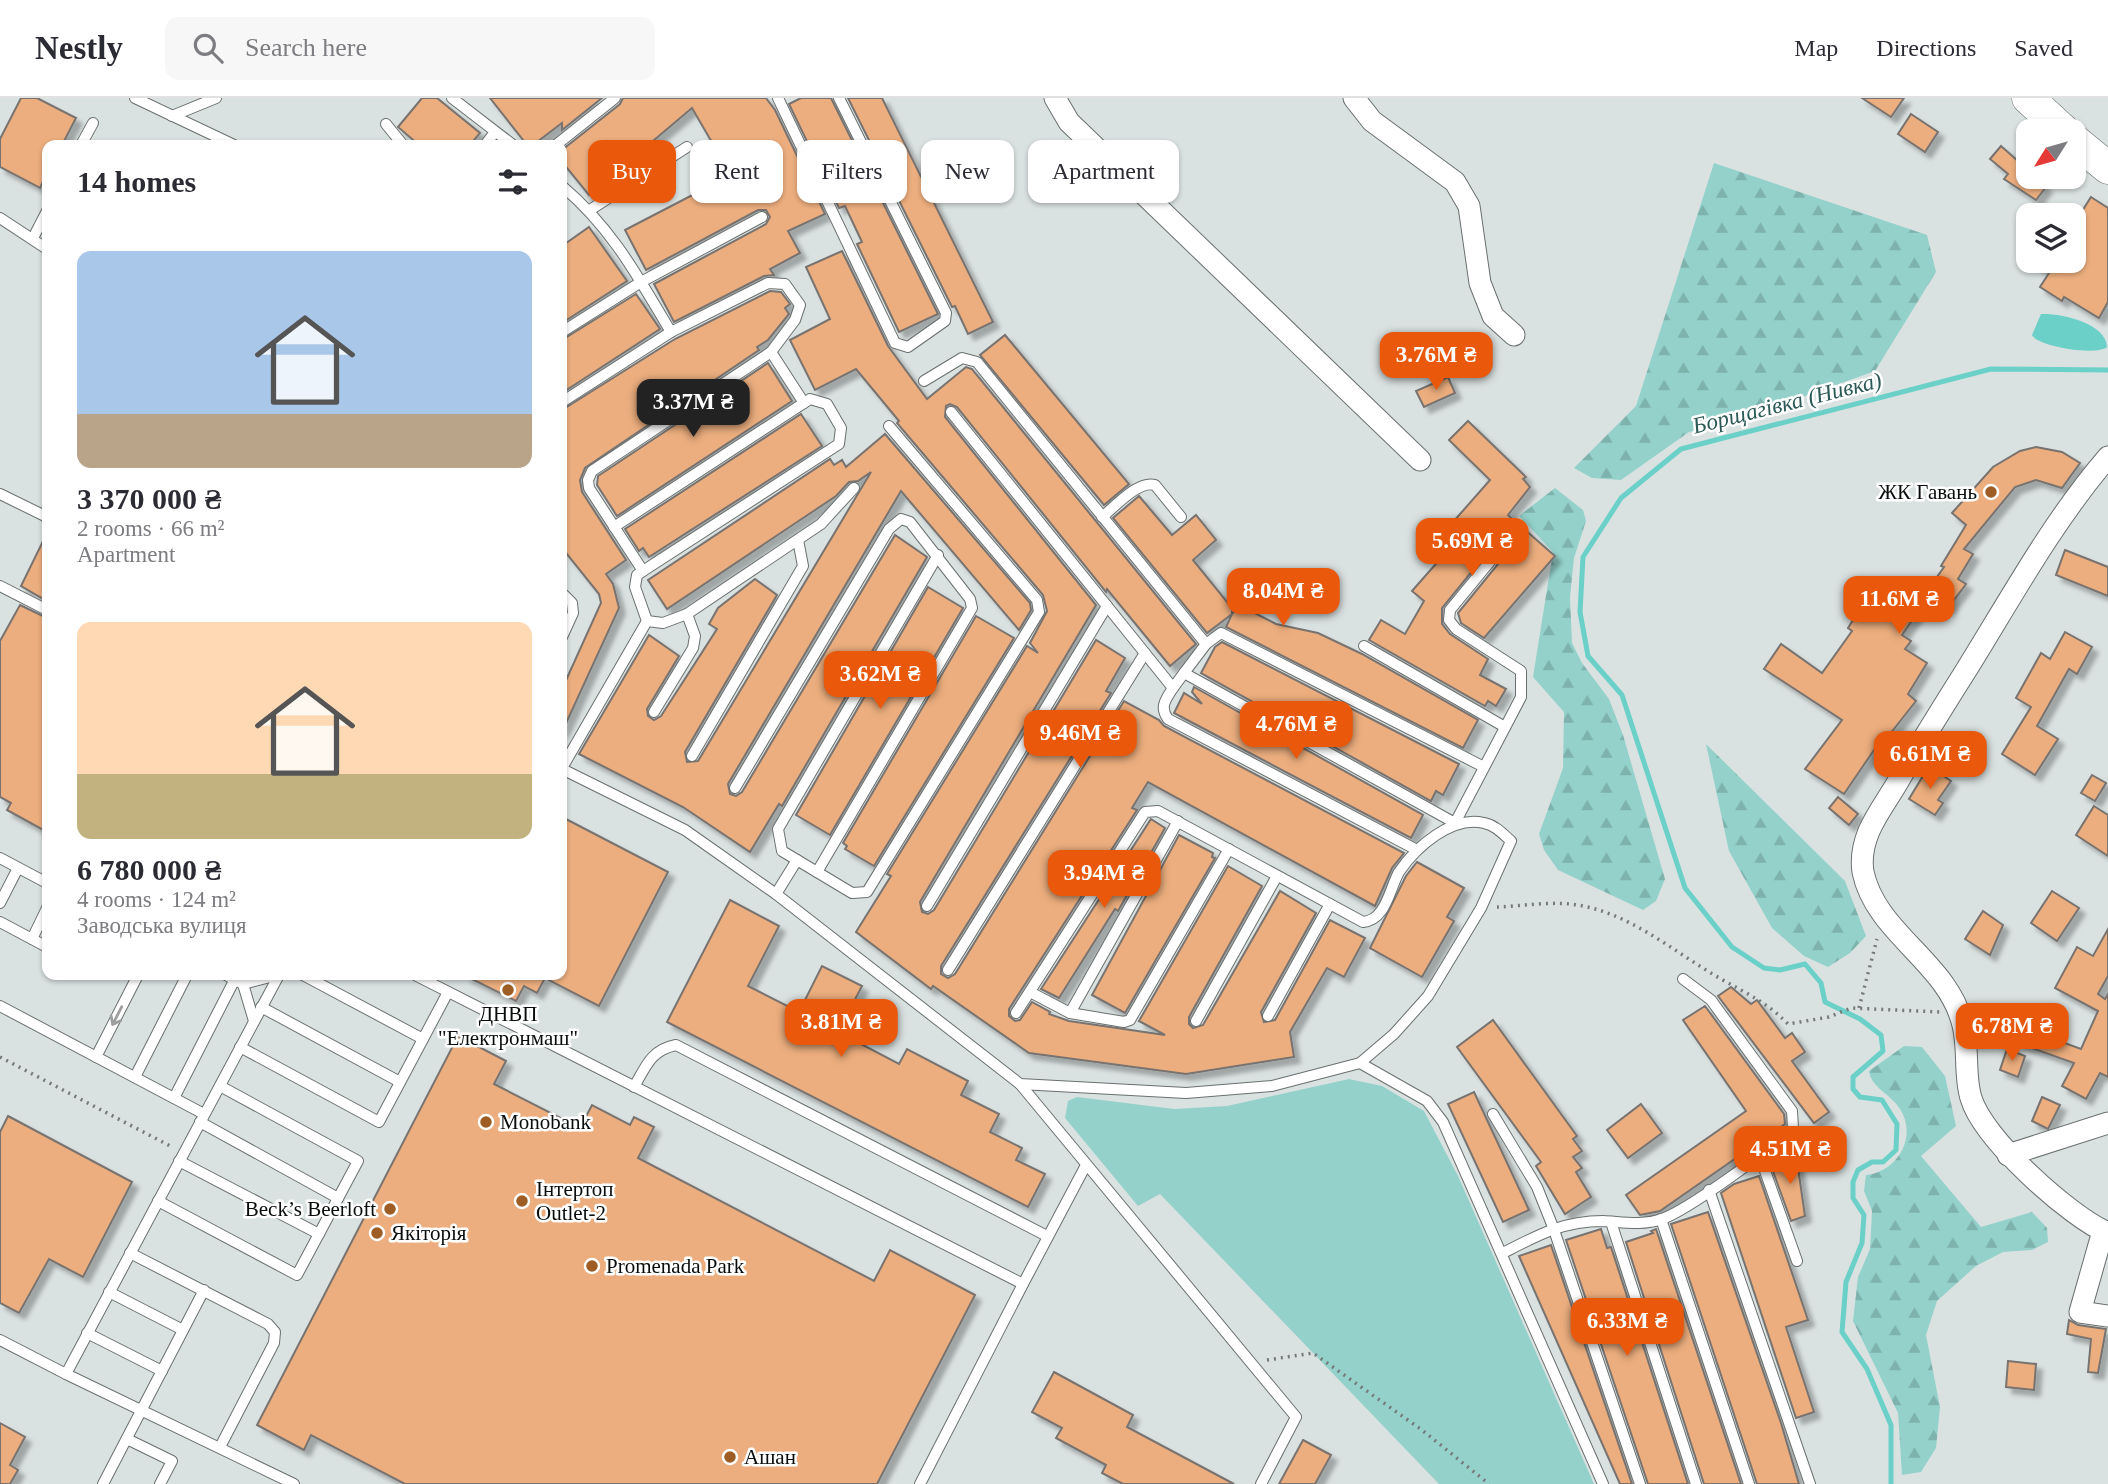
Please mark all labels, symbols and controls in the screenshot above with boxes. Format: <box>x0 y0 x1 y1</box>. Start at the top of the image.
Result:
search box <box>165 17 655 80</box>
icon: search <box>189 29 227 67</box>
text: Nestly <box>35 30 123 66</box>
text: Search here <box>245 33 367 62</box>
text: Map <box>1794 35 1838 61</box>
text: Directions <box>1876 35 1976 61</box>
text: Saved <box>2014 35 2073 61</box>
north arrow <box>2016 119 2086 189</box>
map controls <box>2016 119 2086 273</box>
chip: Buy <box>588 140 676 203</box>
chip: Rent <box>690 140 783 203</box>
chip: Filters <box>797 140 907 203</box>
chip: New <box>921 140 1014 203</box>
chip: Apartment <box>1028 140 1179 203</box>
icon: filters <box>494 163 532 201</box>
text: 14 homes <box>77 165 196 198</box>
button: layers <box>2016 203 2086 273</box>
icon: home <box>242 297 368 423</box>
pin: 3.76M ₴ <box>1371 332 1501 392</box>
text: 3.76M ₴ <box>1396 342 1476 367</box>
water label: Борщагівка (Нивка) <box>1689 367 1884 439</box>
pin: 3.37M ₴ <box>628 380 758 439</box>
text: 3.37M ₴ <box>653 389 733 414</box>
place label: ЖК Гавань <box>1878 480 1977 504</box>
text: 3 370 000 ₴ <box>77 482 221 515</box>
marker: ЖК Гавань <box>1983 484 1999 500</box>
text: 2 rooms · 66 m² <box>77 516 224 541</box>
pin: 5.69M ₴ <box>1407 518 1537 578</box>
text: 5.69M ₴ <box>1432 528 1512 553</box>
text: Apartment <box>77 542 175 567</box>
pin: 8.04M ₴ <box>1218 568 1348 628</box>
pin: 11.6M ₴ <box>1834 576 1964 636</box>
text: 8.04M ₴ <box>1243 578 1323 603</box>
text: 11.6M ₴ <box>1859 586 1939 611</box>
pin: 3.62M ₴ <box>815 652 945 711</box>
text: 3.62M ₴ <box>840 661 920 686</box>
icon: home <box>242 668 368 794</box>
pin: 4.76M ₴ <box>1231 702 1361 761</box>
pin: 9.46M ₴ <box>1015 710 1145 770</box>
text: 4.76M ₴ <box>1256 711 1336 736</box>
text: 9.46M ₴ <box>1040 720 1120 745</box>
pin: 6.61M ₴ <box>1865 732 1995 791</box>
text: 6.61M ₴ <box>1890 741 1970 766</box>
pin: 3.94M ₴ <box>1039 850 1169 910</box>
text: 6 780 000 ₴ <box>77 853 221 886</box>
text: 3.94M ₴ <box>1064 860 1144 885</box>
text: 4 rooms · 124 m² <box>77 887 236 912</box>
text: Заводська вулиця <box>77 913 247 938</box>
marker: ДНВП "Електронмаш" <box>500 982 516 998</box>
pin: 3.81M ₴ <box>776 1000 906 1059</box>
place label: ДНВП "Електронмаш" <box>438 1002 578 1050</box>
pin: 6.78M ₴ <box>1947 1004 2077 1063</box>
one-way arrow <box>110 1005 124 1026</box>
text: 3.81M ₴ <box>801 1009 881 1034</box>
text: 6.78M ₴ <box>1972 1013 2052 1038</box>
place label: Monobank <box>500 1110 591 1134</box>
marker: Monobank <box>478 1114 494 1130</box>
pin: 4.51M ₴ <box>1725 1126 1855 1186</box>
text: 4.51M ₴ <box>1750 1136 1830 1161</box>
place label: Інтертоп Outlet-2 <box>536 1177 614 1225</box>
marker: Інтертоп Outlet-2 <box>514 1193 530 1209</box>
place label: Beck’s Beerloft <box>245 1197 376 1221</box>
marker: Beck’s Beerloft <box>382 1201 398 1217</box>
place label: Якіторія <box>391 1221 467 1245</box>
marker: Якіторія <box>369 1225 385 1241</box>
place label: Promenada Park <box>606 1254 745 1278</box>
marker: Promenada Park <box>584 1258 600 1274</box>
pin: 6.33M ₴ <box>1562 1298 1692 1358</box>
text: 6.33M ₴ <box>1587 1308 1667 1333</box>
place label: Ашан <box>744 1445 796 1469</box>
marker: Ашан <box>722 1449 738 1465</box>

